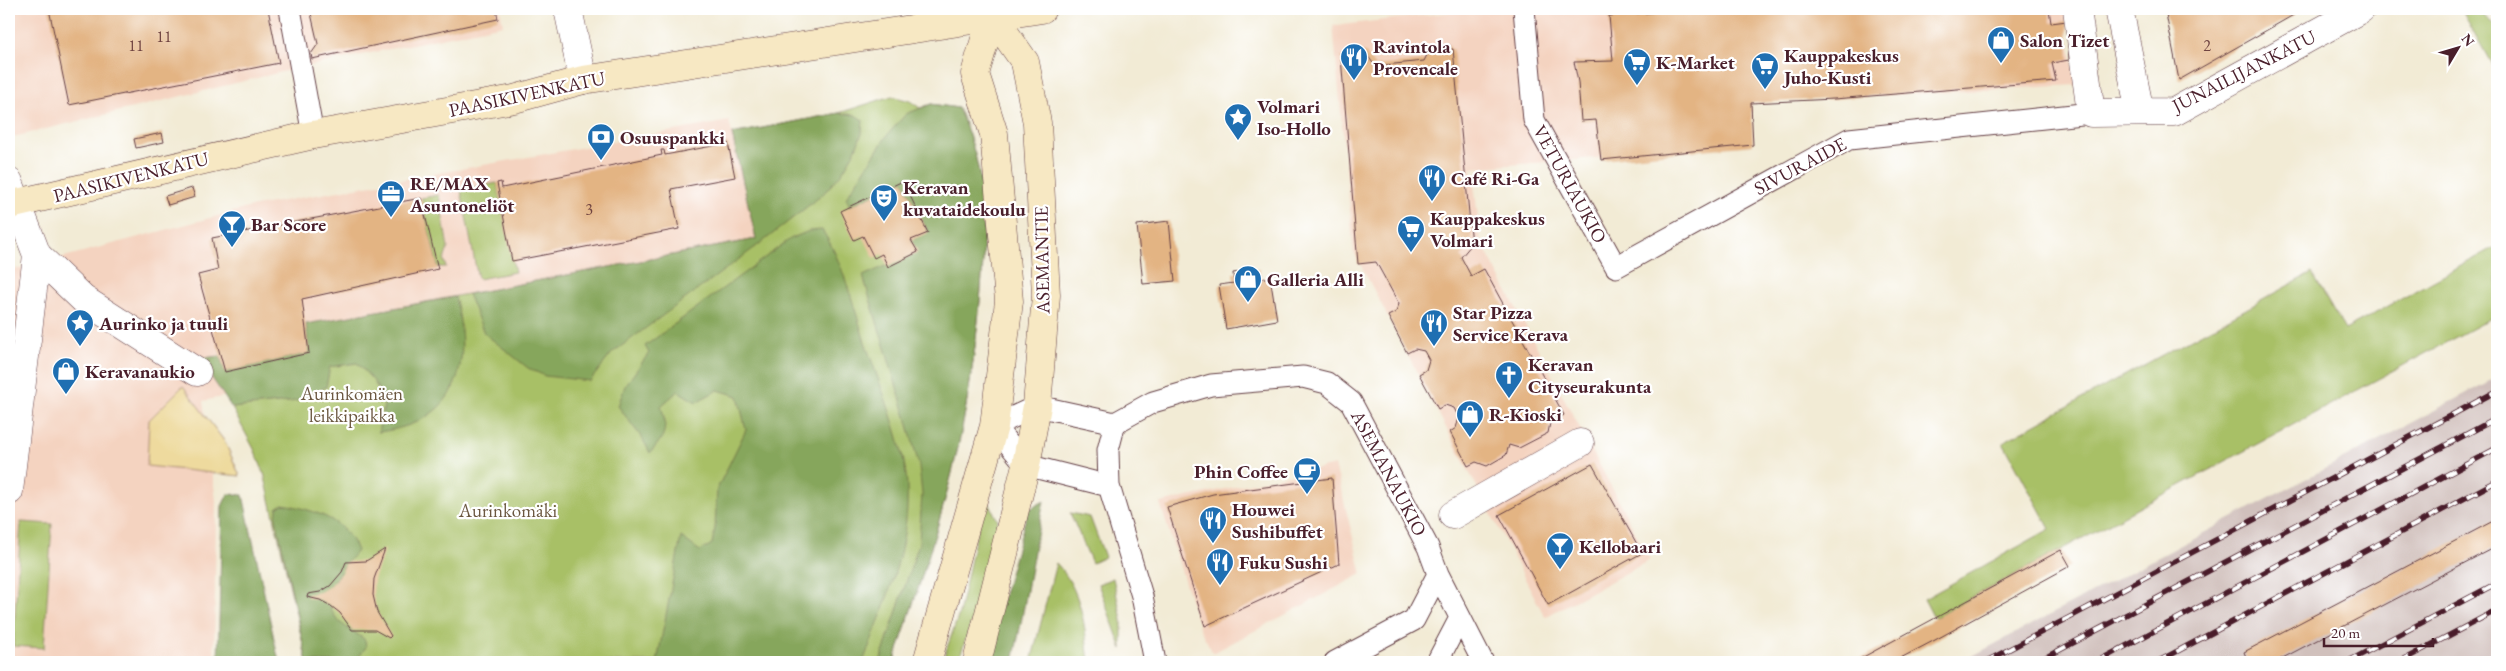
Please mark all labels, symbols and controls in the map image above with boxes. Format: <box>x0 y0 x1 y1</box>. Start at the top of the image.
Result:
north arrow <box>2434 22 2484 72</box>
street label: JUNAILIJANKATU <box>2166 24 2320 119</box>
shop icon: Salon Tizet <box>1986 25 2016 64</box>
house number: 11 <box>156 26 172 47</box>
place label: Salon Tizet <box>2020 28 2109 53</box>
text: N <box>2458 30 2479 51</box>
place label: Ravintola Provencale <box>1373 34 1458 81</box>
house number: 11 <box>128 35 144 56</box>
house number: 2 <box>2203 35 2211 56</box>
restaurant icon: Ravintola Provencale <box>1339 42 1369 81</box>
place label: Kauppakeskus Juho-Kusti <box>1782 43 1899 90</box>
supermarket icon: K-Market <box>1622 47 1652 86</box>
place label: K-Market <box>1656 50 1735 75</box>
supermarket icon: Kauppakeskus Juho-Kusti <box>1750 51 1780 90</box>
street label: PAASIKIVENKATU <box>446 65 608 123</box>
place label: Volmari Iso-Hollo <box>1257 94 1331 141</box>
place icon: Volmari Iso-Hollo <box>1223 102 1253 141</box>
street label: VETURIAUKIO <box>1527 121 1613 247</box>
bank icon: Osuuspankki <box>586 122 616 161</box>
place label: Osuuspankki <box>620 125 725 150</box>
street label: SIVURAIDE <box>1750 131 1851 201</box>
street label: PAASIKIVENKATU <box>51 146 211 208</box>
restaurant icon: Café Ri-Ga <box>1417 163 1447 202</box>
place label: Café Ri-Ga <box>1451 166 1540 191</box>
place label: RE/MAX Asuntoneliöt <box>409 171 514 218</box>
place label: Keravan kuvataidekoulu <box>903 175 1026 222</box>
office icon: RE/MAX Asuntoneliöt <box>376 179 406 218</box>
theatre icon: Keravan kuvataidekoulu <box>869 183 899 222</box>
house number: 3 <box>585 199 593 220</box>
street label: ASEMANTIE <box>1029 206 1055 315</box>
place label: Kauppakeskus Volmari <box>1430 206 1545 253</box>
bar icon: Bar Score <box>217 209 247 248</box>
place label: Bar Score <box>251 212 326 237</box>
supermarket icon: Kauppakeskus Volmari <box>1396 214 1426 253</box>
shop icon: Galleria Alli <box>1233 264 1263 303</box>
place label: Galleria Alli <box>1267 267 1364 292</box>
place label: Star Pizza Service Kerava <box>1453 300 1569 347</box>
place icon: Aurinko ja tuuli <box>65 308 95 347</box>
restaurant icon: Star Pizza Service Kerava <box>1419 308 1449 347</box>
place label: Aurinko ja tuuli <box>98 311 229 336</box>
place label: Keravan Cityseurakunta <box>1528 352 1652 399</box>
shop icon: Keravanaukio <box>51 356 81 395</box>
place label: Keravanaukio <box>85 359 195 384</box>
church icon: Keravan Cityseurakunta <box>1494 360 1524 399</box>
park label: Aurinkomäen leikkipaikka <box>300 381 403 428</box>
shop icon: R-Kioski <box>1455 399 1485 438</box>
place label: R-Kioski <box>1489 402 1562 427</box>
street label: ASEMANAUKIO <box>1345 405 1433 540</box>
cafe icon: Phin Coffee <box>1292 456 1322 495</box>
place label: Phin Coffee <box>1194 459 1288 484</box>
place label: Houwei Sushibuffet <box>1232 497 1323 544</box>
park label: Aurinkomäki <box>458 498 558 523</box>
restaurant icon: Houwei Sushibuffet <box>1198 505 1228 544</box>
bar icon: Kellobaari <box>1545 531 1575 570</box>
place label: Kellobaari <box>1579 534 1661 559</box>
restaurant icon: Fuku Sushi <box>1205 547 1235 586</box>
place label: Fuku Sushi <box>1239 550 1328 575</box>
scale bar <box>2324 616 2432 648</box>
text: 20 m <box>2331 623 2360 642</box>

